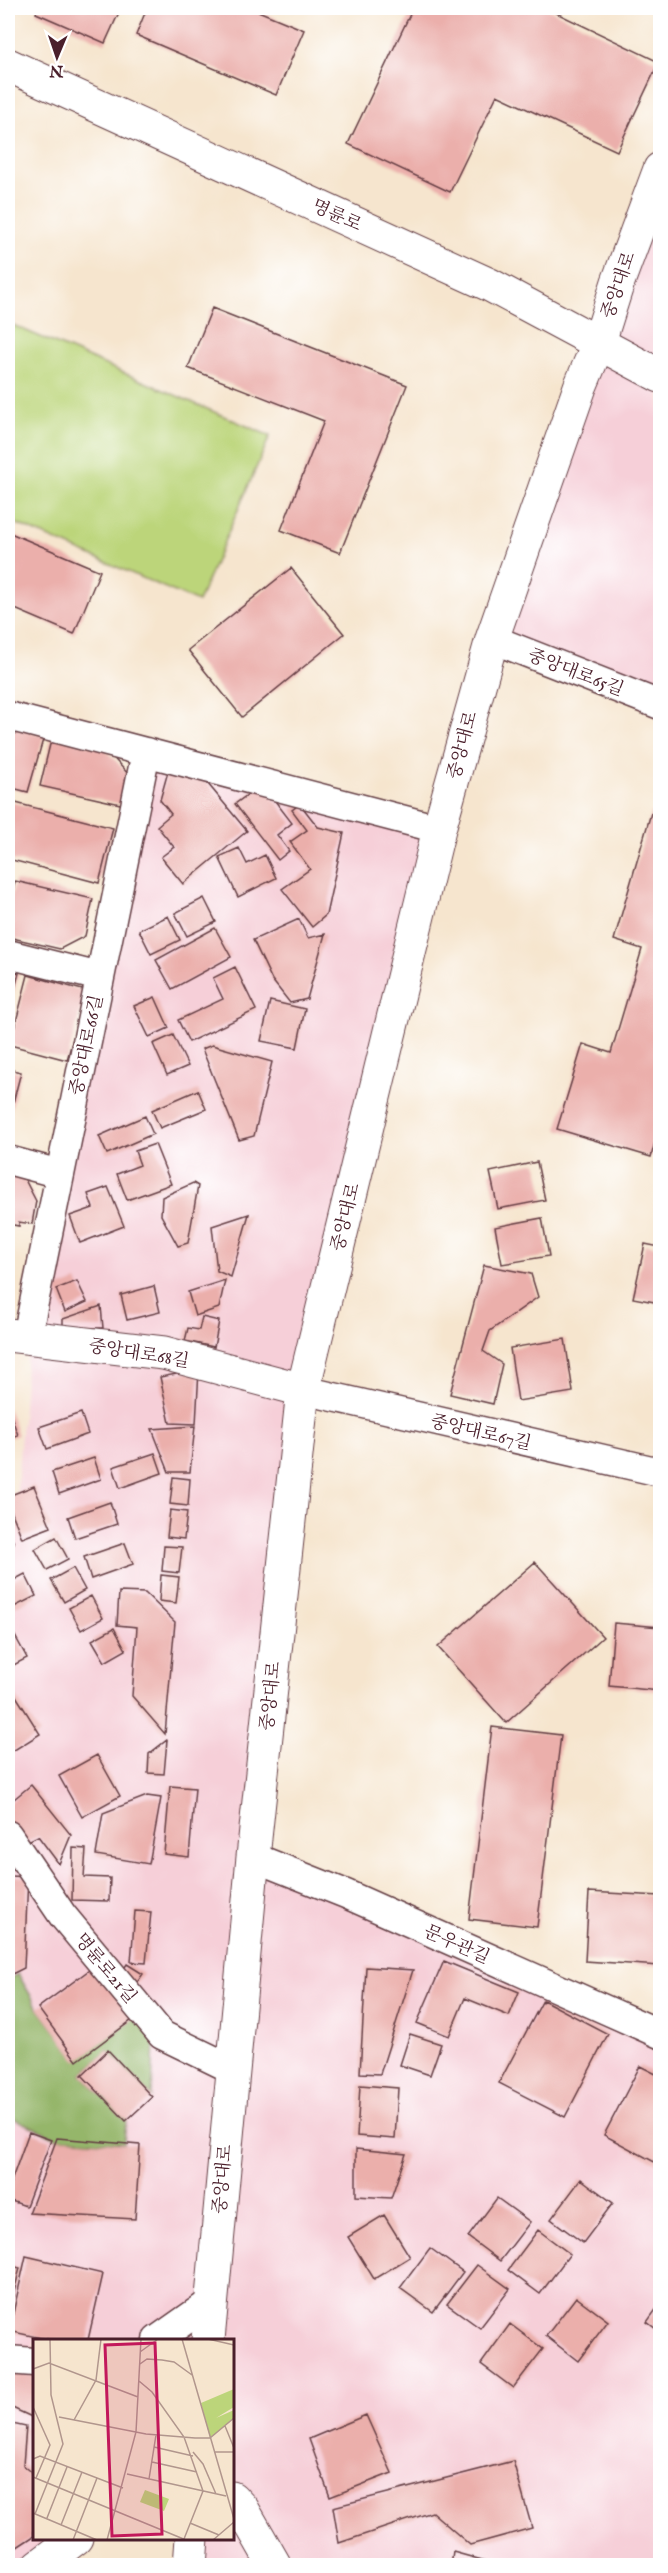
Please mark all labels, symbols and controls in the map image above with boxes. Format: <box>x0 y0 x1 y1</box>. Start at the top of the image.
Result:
north arrow <box>27 27 87 87</box>
text: N <box>49 60 65 80</box>
street label: 명륜로 <box>308 195 365 237</box>
street label: 중앙대로 <box>597 249 642 322</box>
street label: 중앙대로65길 <box>524 645 627 702</box>
street label: 중앙대로 <box>443 709 484 782</box>
street label: 중앙대로66길 <box>66 993 109 1098</box>
street label: 중앙대로 <box>327 1181 366 1254</box>
street label: 중앙대로68길 <box>87 1335 191 1374</box>
street label: 중앙대로67길 <box>428 1411 533 1456</box>
street label: 중앙대로 <box>256 1660 287 1732</box>
street label: 문우관길 <box>420 1921 493 1970</box>
street label: 명륜로21길 <box>69 1929 141 2009</box>
street label: 중앙대로 <box>209 2143 238 2215</box>
inset map <box>33 2339 234 2540</box>

